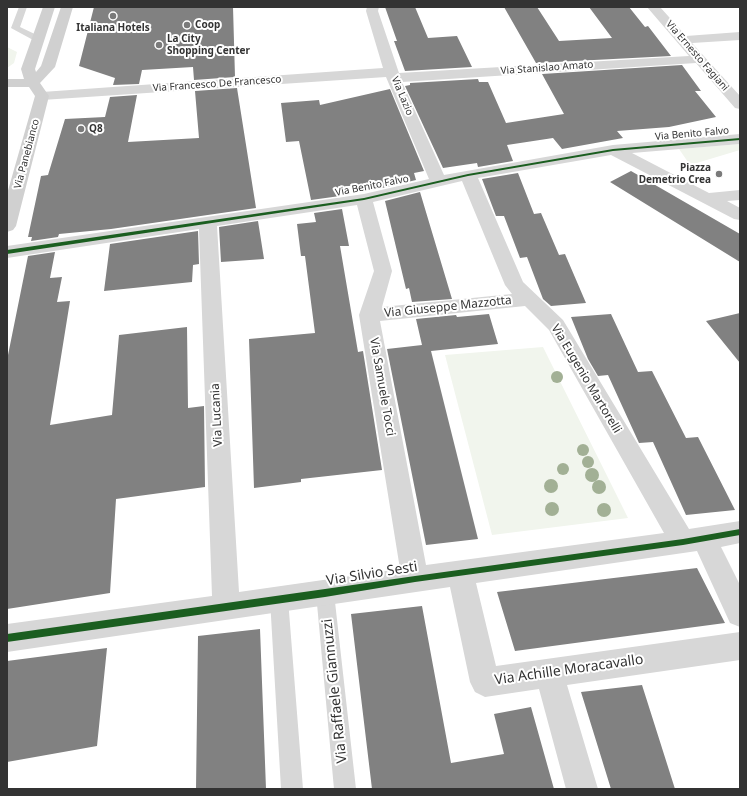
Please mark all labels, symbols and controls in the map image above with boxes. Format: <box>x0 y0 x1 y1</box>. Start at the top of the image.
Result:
marker: Italiana Hotels <box>108 11 118 21</box>
street label: Via Ernesto Fagiani <box>663 18 731 94</box>
place label: Coop <box>195 19 220 31</box>
marker: Coop <box>182 20 192 30</box>
place label: Italiana Hotels <box>76 22 150 34</box>
place label: La City Shopping Center <box>167 33 250 56</box>
marker: La City Shopping Center <box>154 40 164 50</box>
street label: Via Stanislao Amato <box>500 59 594 77</box>
street label: Via Francesco De Francesco <box>152 74 282 94</box>
street label: Via Lazio <box>388 75 416 117</box>
street label: Via Panebianco <box>12 118 42 190</box>
place label: Q8 <box>89 123 103 135</box>
marker: Q8 <box>76 124 86 134</box>
street label: Via Benito Falvo <box>654 125 730 143</box>
place label: Piazza Demetrio Crea <box>639 162 711 186</box>
marker: Piazza Demetrio Crea <box>714 169 724 179</box>
street label: Via Benito Falvo <box>334 173 410 199</box>
street label: Via Giuseppe Mazzotta <box>384 293 512 321</box>
street label: Via Eugenio Martorelli <box>548 322 624 436</box>
street label: Via Samuele Tocci <box>366 337 398 437</box>
street label: Via Lucania <box>208 383 226 447</box>
street label: Via Silvio Sesti <box>325 558 419 590</box>
street label: Via Raffaele Giannuzzi <box>319 618 351 764</box>
street label: Via Achille Moracavallo <box>494 651 644 689</box>

